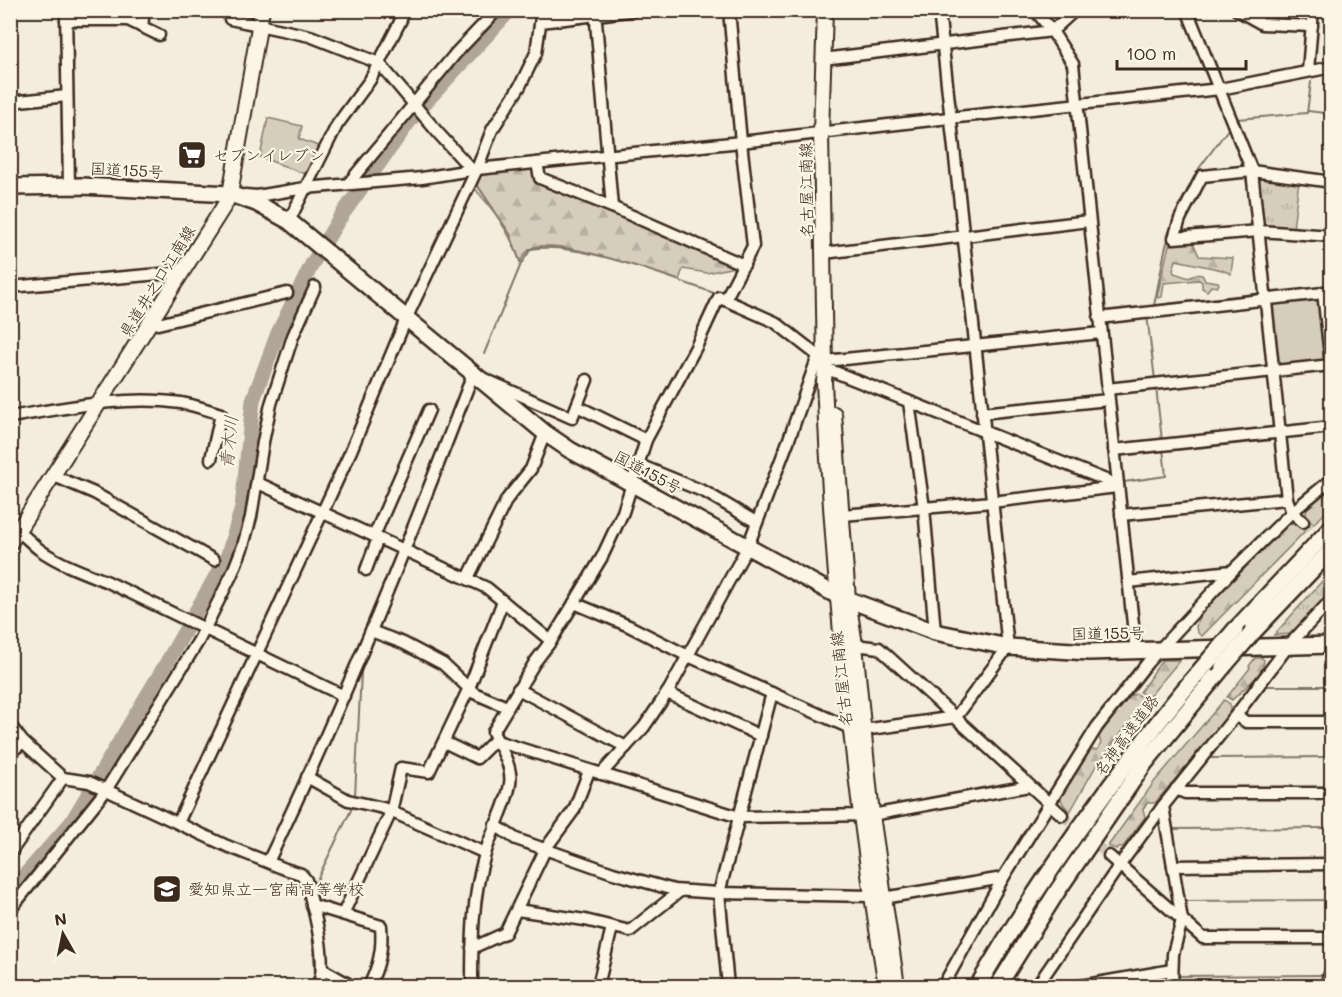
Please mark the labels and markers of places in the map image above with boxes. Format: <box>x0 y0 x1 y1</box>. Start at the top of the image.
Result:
supermarket icon: セブンイレブン <box>176 139 208 171</box>
place label: セブンイレブン <box>213 144 325 165</box>
school or university icon: 愛知県立一宮南高等学校 <box>151 873 183 905</box>
place label: 愛知県立一宮南高等学校 <box>188 878 364 899</box>

